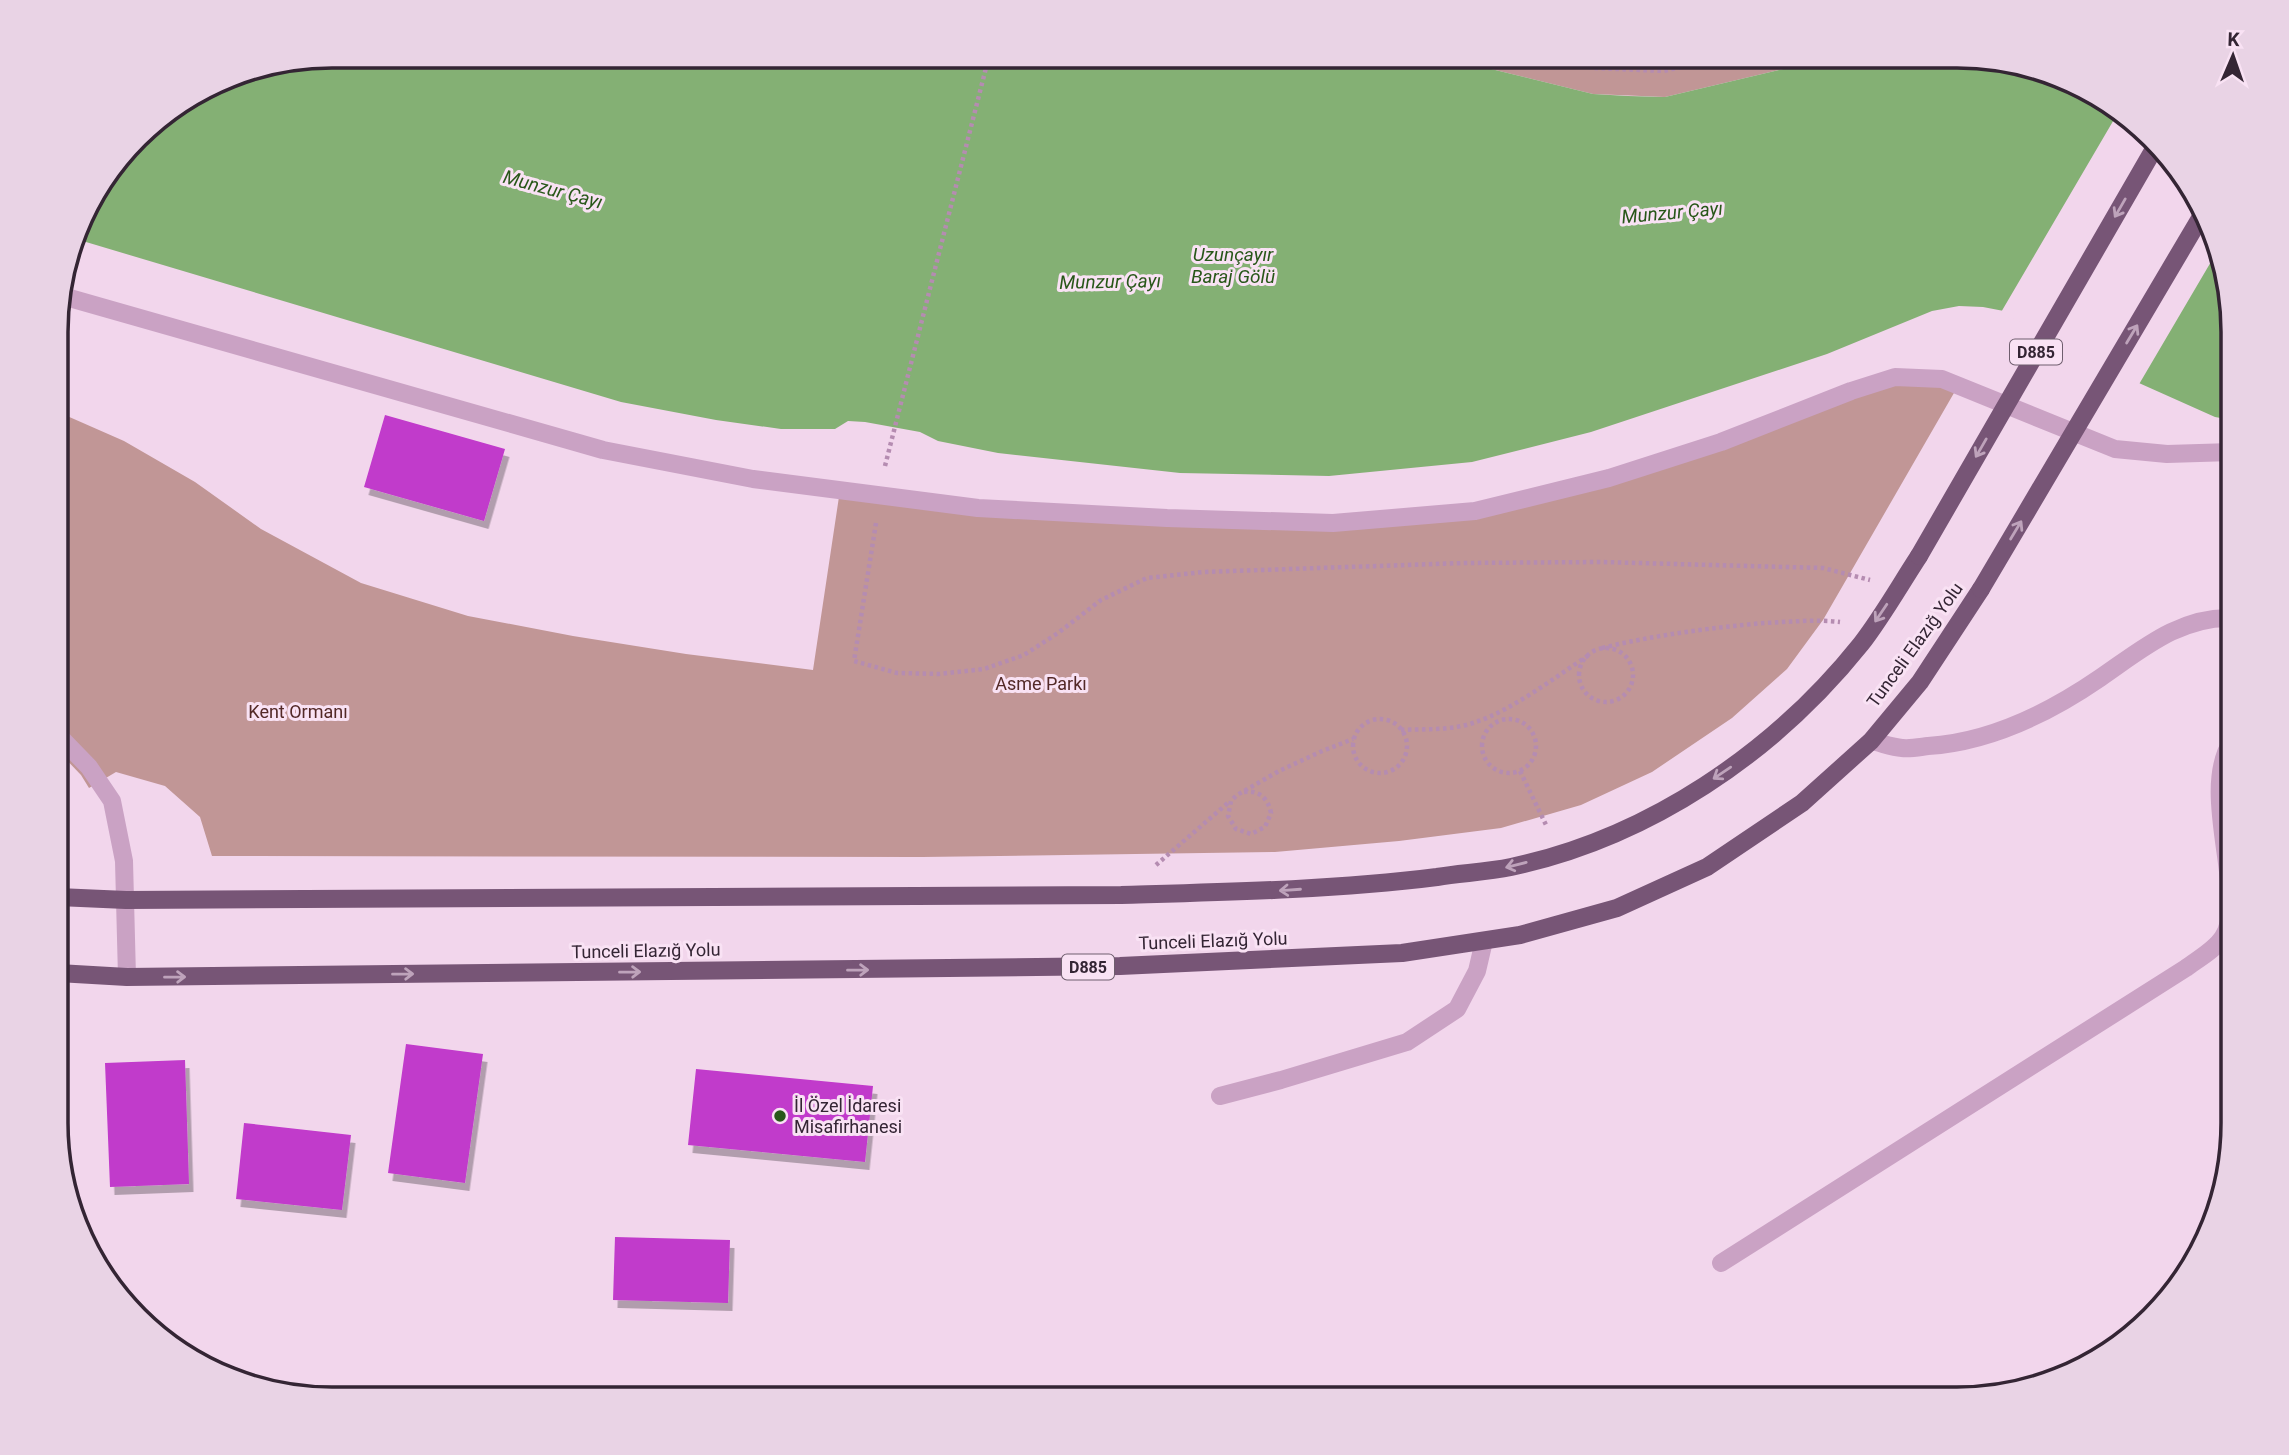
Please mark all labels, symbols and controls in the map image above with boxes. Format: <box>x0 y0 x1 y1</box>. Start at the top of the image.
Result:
north arrow <box>2198 21 2268 91</box>
text: K <box>2227 28 2241 51</box>
water label: Munzur Çayı <box>501 165 605 214</box>
water label: Munzur Çayı <box>1620 197 1724 228</box>
one-way arrow <box>2113 197 2126 218</box>
water label: Uzunçayır Baraj Gölü <box>1191 243 1275 288</box>
water label: Munzur Çayı <box>1059 269 1161 294</box>
one-way arrow <box>2126 324 2139 345</box>
road number: D885 <box>2010 340 2062 364</box>
one-way arrow <box>1974 437 1988 457</box>
one-way arrow <box>2009 520 2023 540</box>
street label: Tunceli Elazığ Yolu <box>1862 578 1967 711</box>
one-way arrow <box>1874 603 1888 622</box>
park label: Asme Parkı <box>995 673 1087 694</box>
park label: Kent Ormanı <box>248 701 348 722</box>
one-way arrow <box>1712 766 1732 780</box>
one-way arrow <box>1505 859 1528 872</box>
one-way arrow <box>1279 884 1302 897</box>
street label: Tunceli Elazığ Yolu <box>1138 927 1288 954</box>
street label: Tunceli Elazığ Yolu <box>571 939 721 962</box>
road number: D885 <box>1062 954 1114 979</box>
one-way arrow <box>846 963 869 976</box>
one-way arrow <box>619 965 642 979</box>
one-way arrow <box>391 968 414 981</box>
one-way arrow <box>164 970 187 983</box>
place label: İl Özel İdaresi Misafirhanesi <box>794 1095 902 1137</box>
marker: İl Özel İdaresi Misafirhanesi <box>772 1108 788 1124</box>

